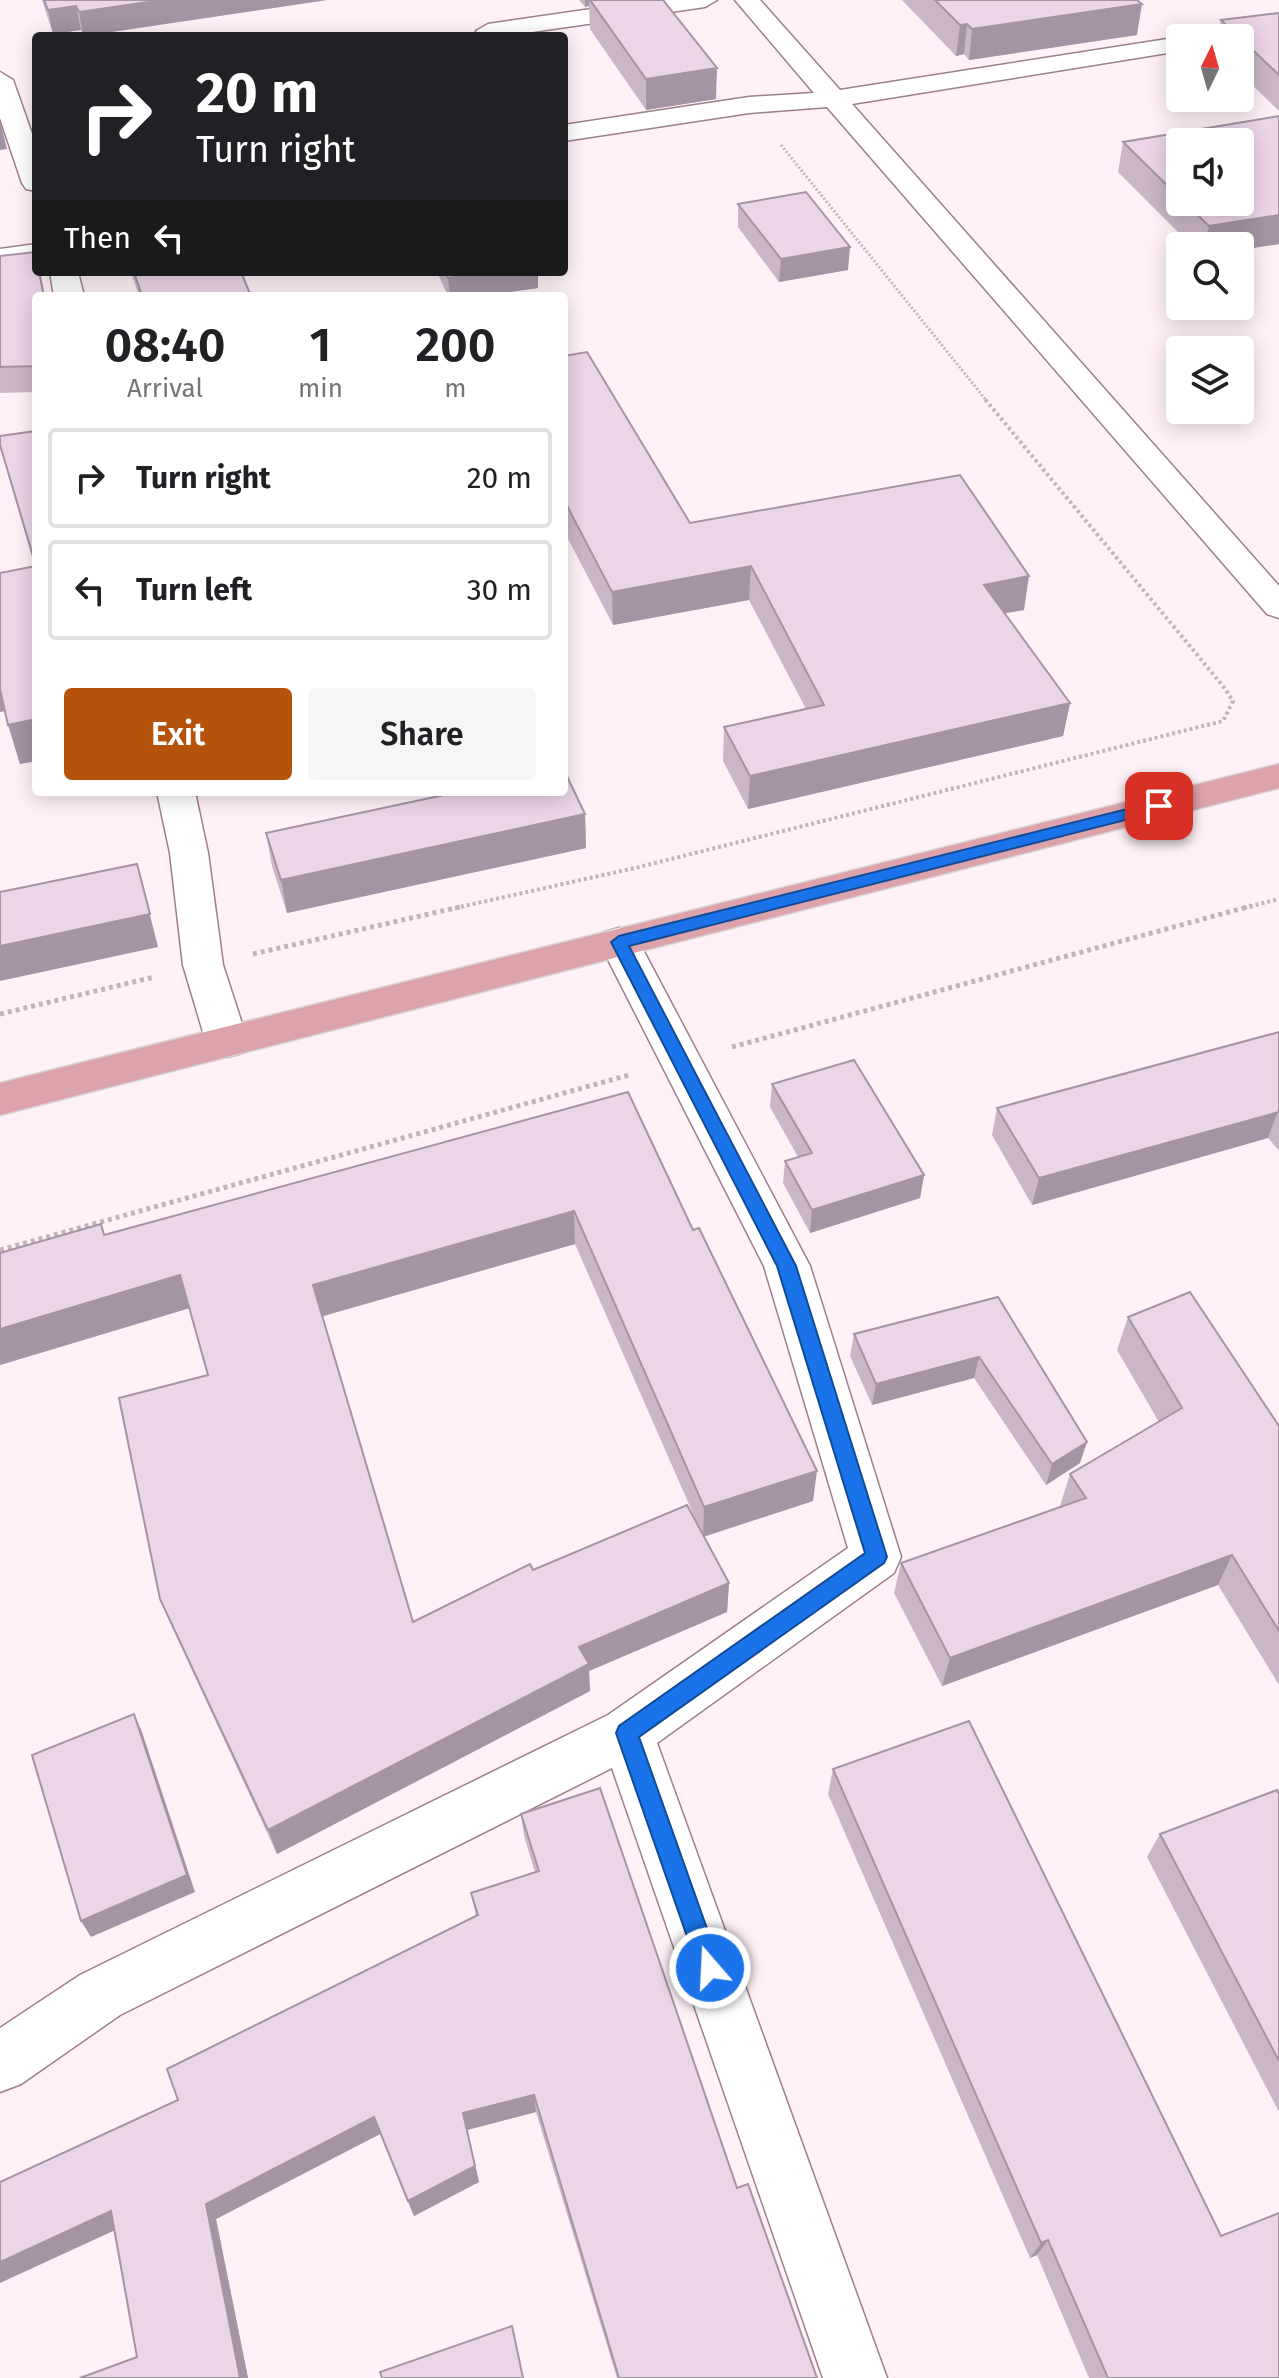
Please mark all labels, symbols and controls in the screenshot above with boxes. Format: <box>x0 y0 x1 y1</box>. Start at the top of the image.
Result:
north arrow <box>1166 24 1254 112</box>
map controls <box>1166 24 1254 424</box>
text: 20 m <box>196 60 318 127</box>
icon: right <box>64 64 168 168</box>
text: Turn right <box>196 128 356 172</box>
button: sound <box>1166 128 1254 216</box>
icon: left <box>147 216 191 260</box>
text: Then <box>64 220 131 256</box>
button: search <box>1166 232 1254 320</box>
text: 08:40 <box>104 316 226 374</box>
text: 1 <box>310 316 331 374</box>
text: 200 <box>415 316 496 374</box>
button: layers <box>1166 336 1254 424</box>
text: Arrival <box>127 373 203 404</box>
text: min <box>298 373 343 404</box>
text: m <box>444 373 467 404</box>
icon: right <box>68 456 112 500</box>
text: Turn right <box>136 460 271 496</box>
text: 20 m <box>467 460 532 496</box>
icon: left <box>68 568 112 612</box>
text: Turn left <box>136 572 252 608</box>
text: 30 m <box>467 572 532 608</box>
button: Exit <box>64 688 292 780</box>
button: Share <box>308 688 536 780</box>
pin <box>1125 772 1193 840</box>
icon: arrive <box>1137 784 1181 828</box>
position arrow <box>668 1926 752 2010</box>

